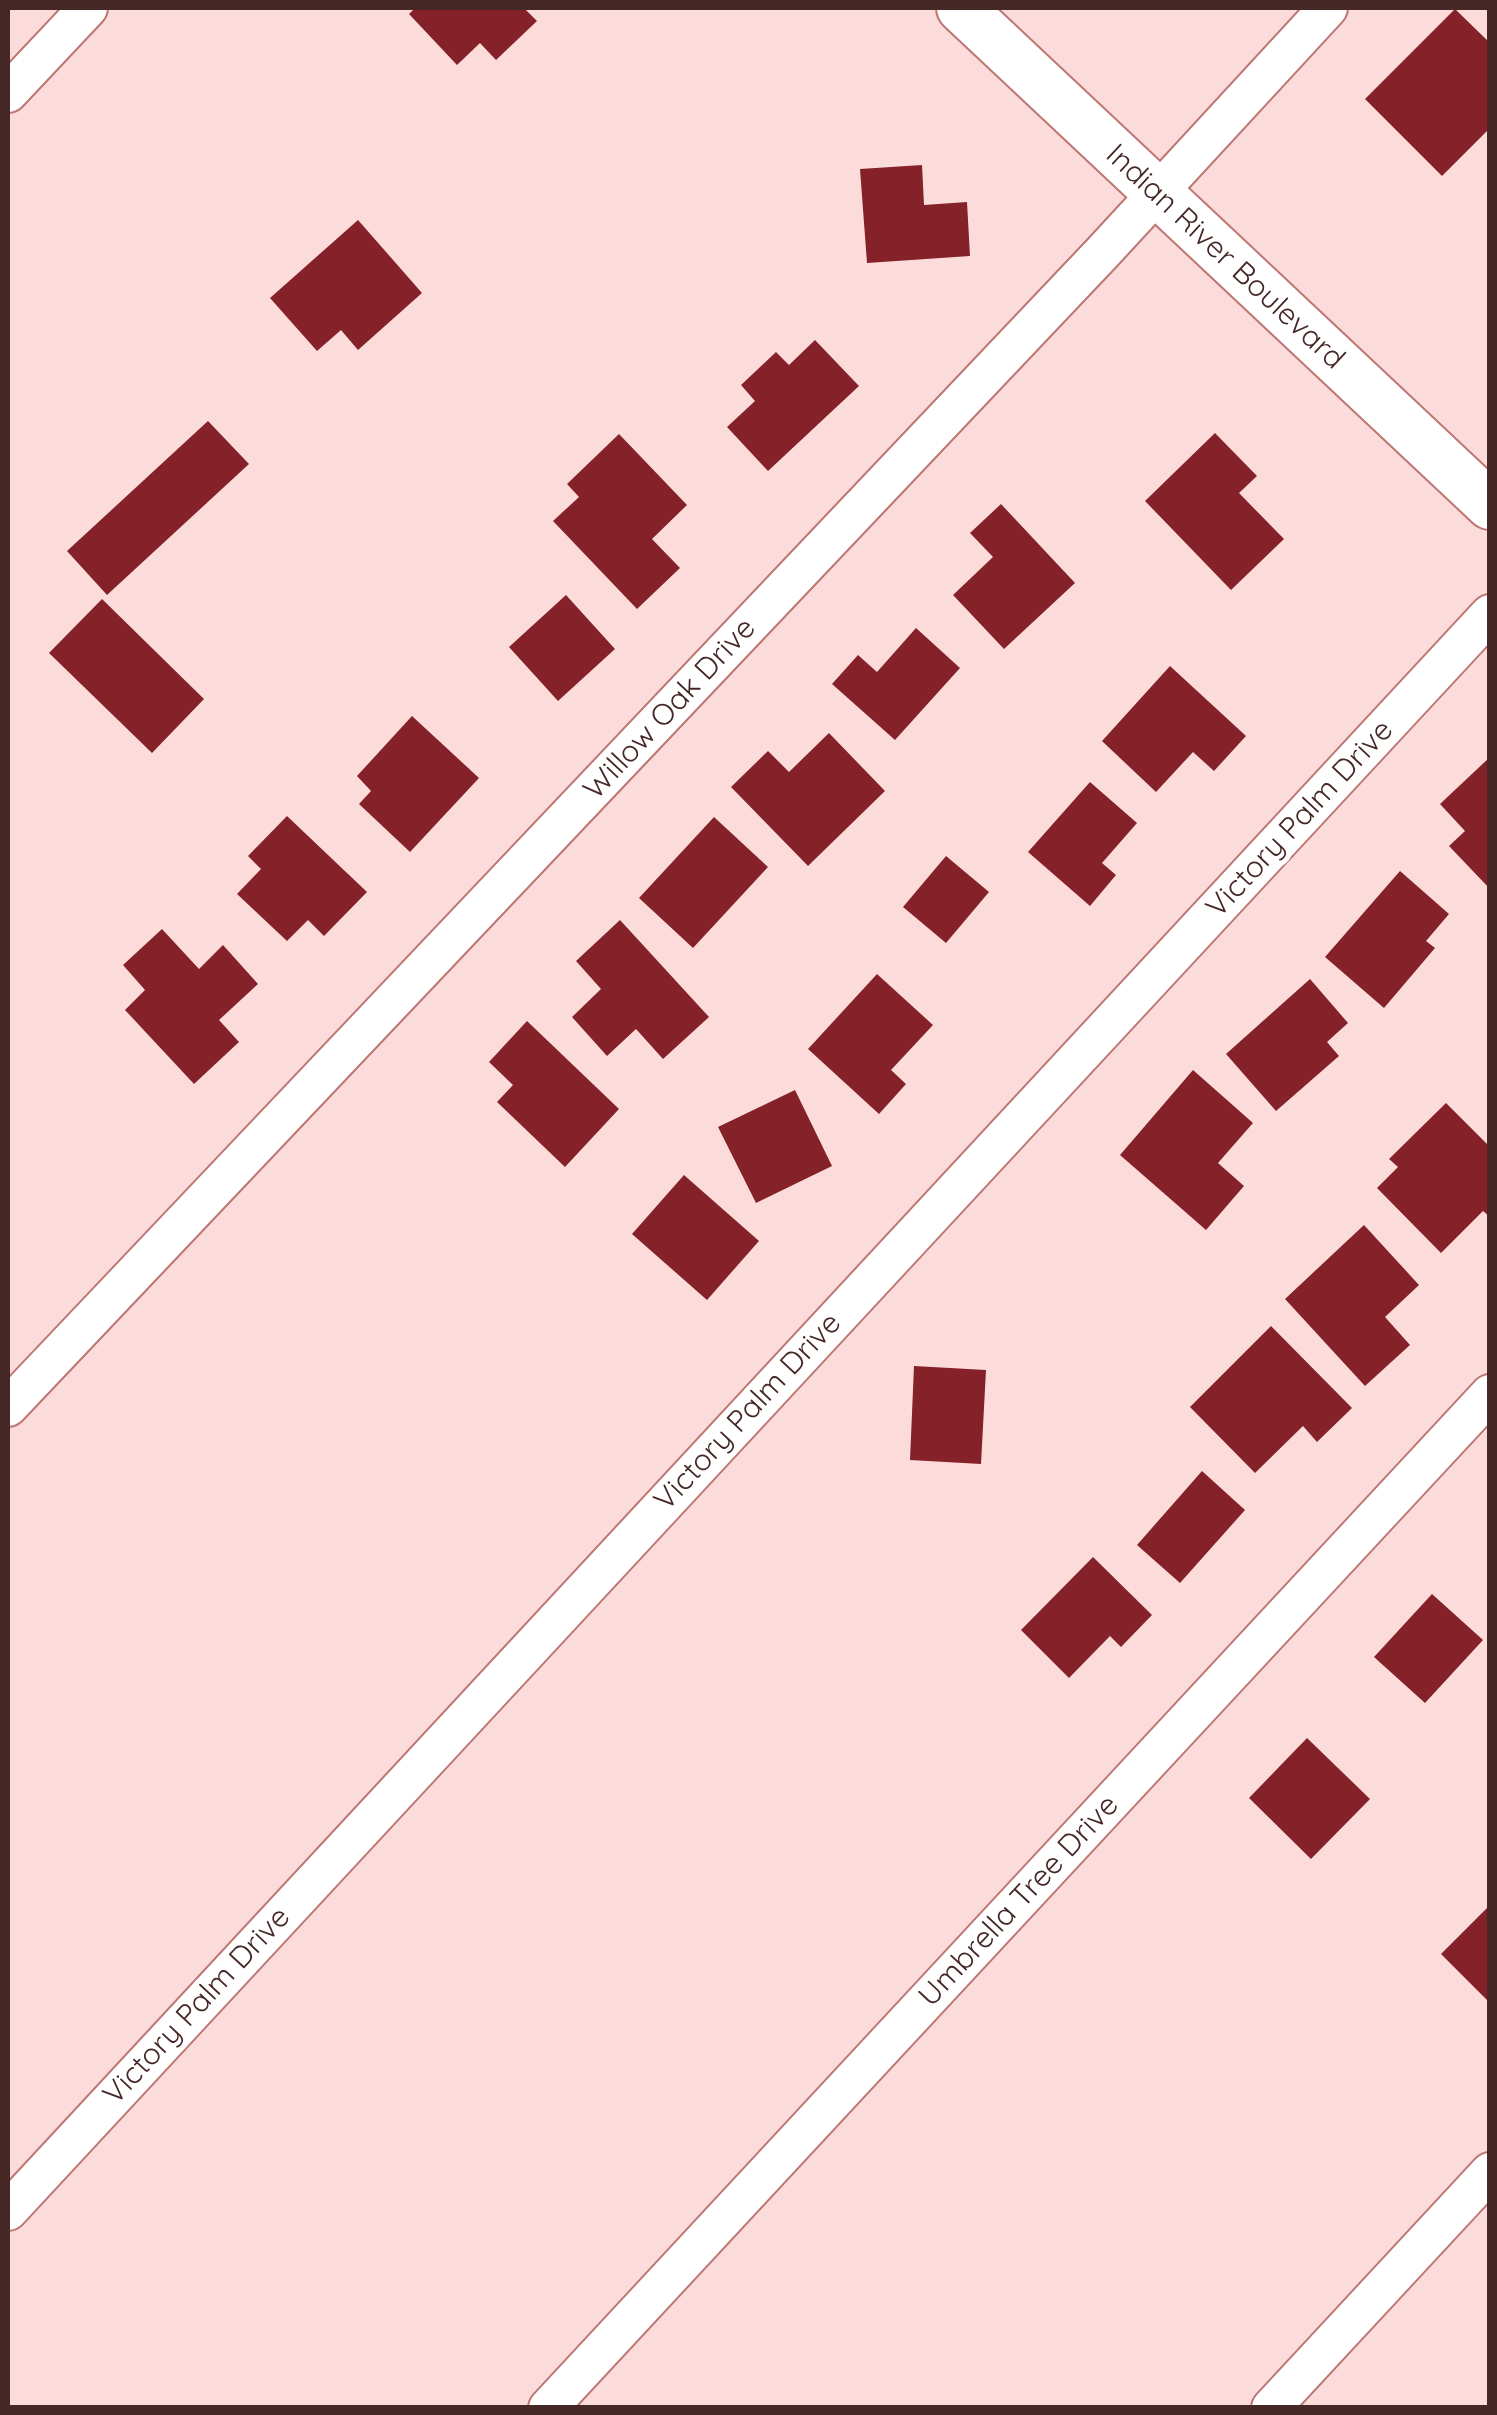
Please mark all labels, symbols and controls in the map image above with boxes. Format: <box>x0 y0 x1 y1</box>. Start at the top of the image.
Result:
street label: Indian River Boulevard <box>1098 137 1352 377</box>
street label: Willow Oak Drive <box>577 611 763 807</box>
street label: Victory Palm Drive <box>1199 713 1401 925</box>
street label: Victory Palm Drive <box>647 1306 849 1518</box>
street label: Umbrella Tree Drive <box>912 1788 1126 2014</box>
street label: Victory Palm Drive <box>96 1900 298 2112</box>

